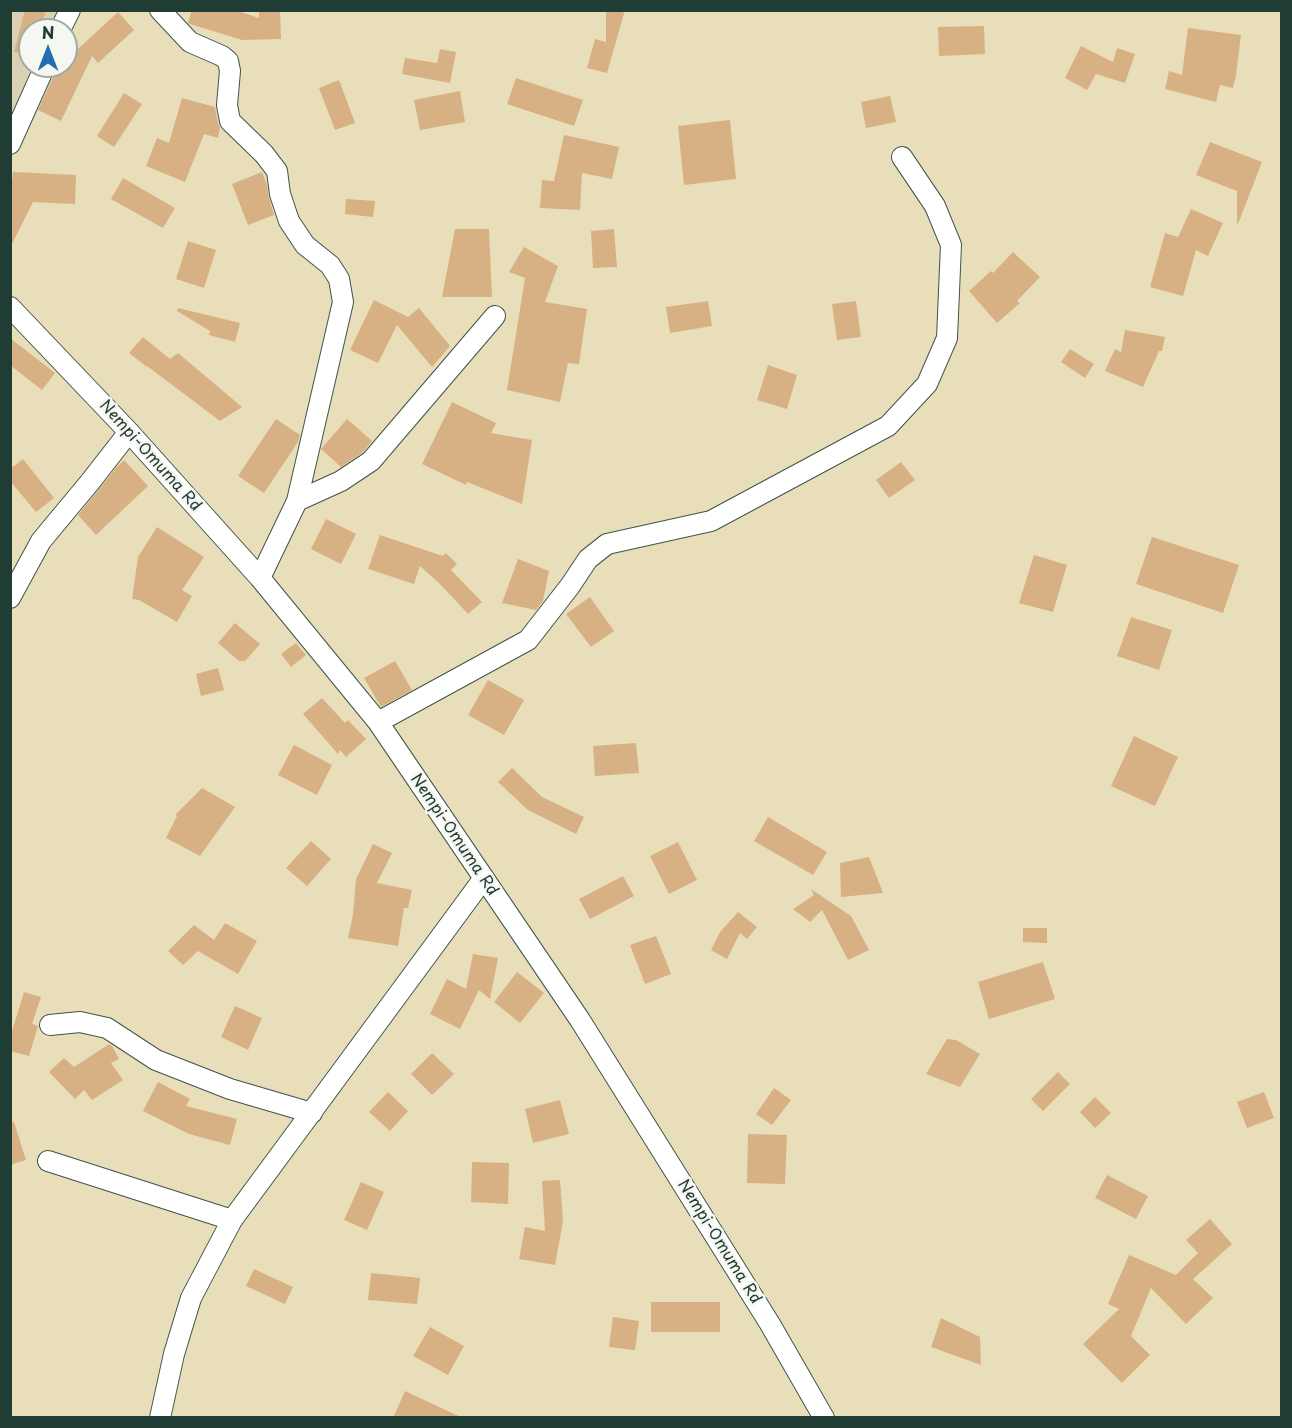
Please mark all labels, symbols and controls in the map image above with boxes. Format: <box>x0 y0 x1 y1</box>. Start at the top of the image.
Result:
north arrow <box>18 18 78 78</box>
text: N <box>42 20 54 44</box>
street label: Nempi-Omuma Rd <box>95 396 205 516</box>
street label: Nempi-Omuma Rd <box>406 770 502 900</box>
street label: Nempi-Omuma Rd <box>673 1176 765 1308</box>

